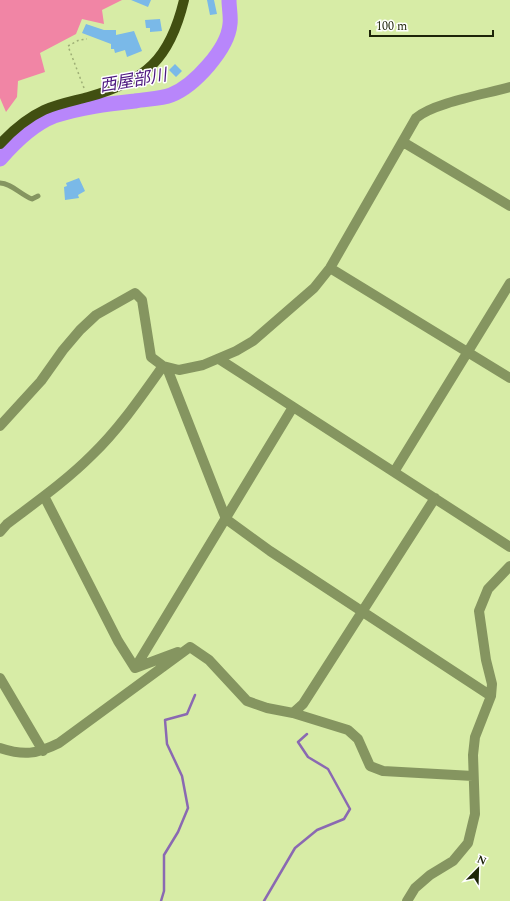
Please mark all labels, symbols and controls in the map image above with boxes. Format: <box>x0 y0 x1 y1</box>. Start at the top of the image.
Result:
scale bar <box>370 12 493 38</box>
text: 100 m <box>376 17 407 36</box>
water label: 西屋部川 <box>97 62 171 100</box>
north arrow <box>458 849 498 889</box>
text: N <box>474 851 489 870</box>

